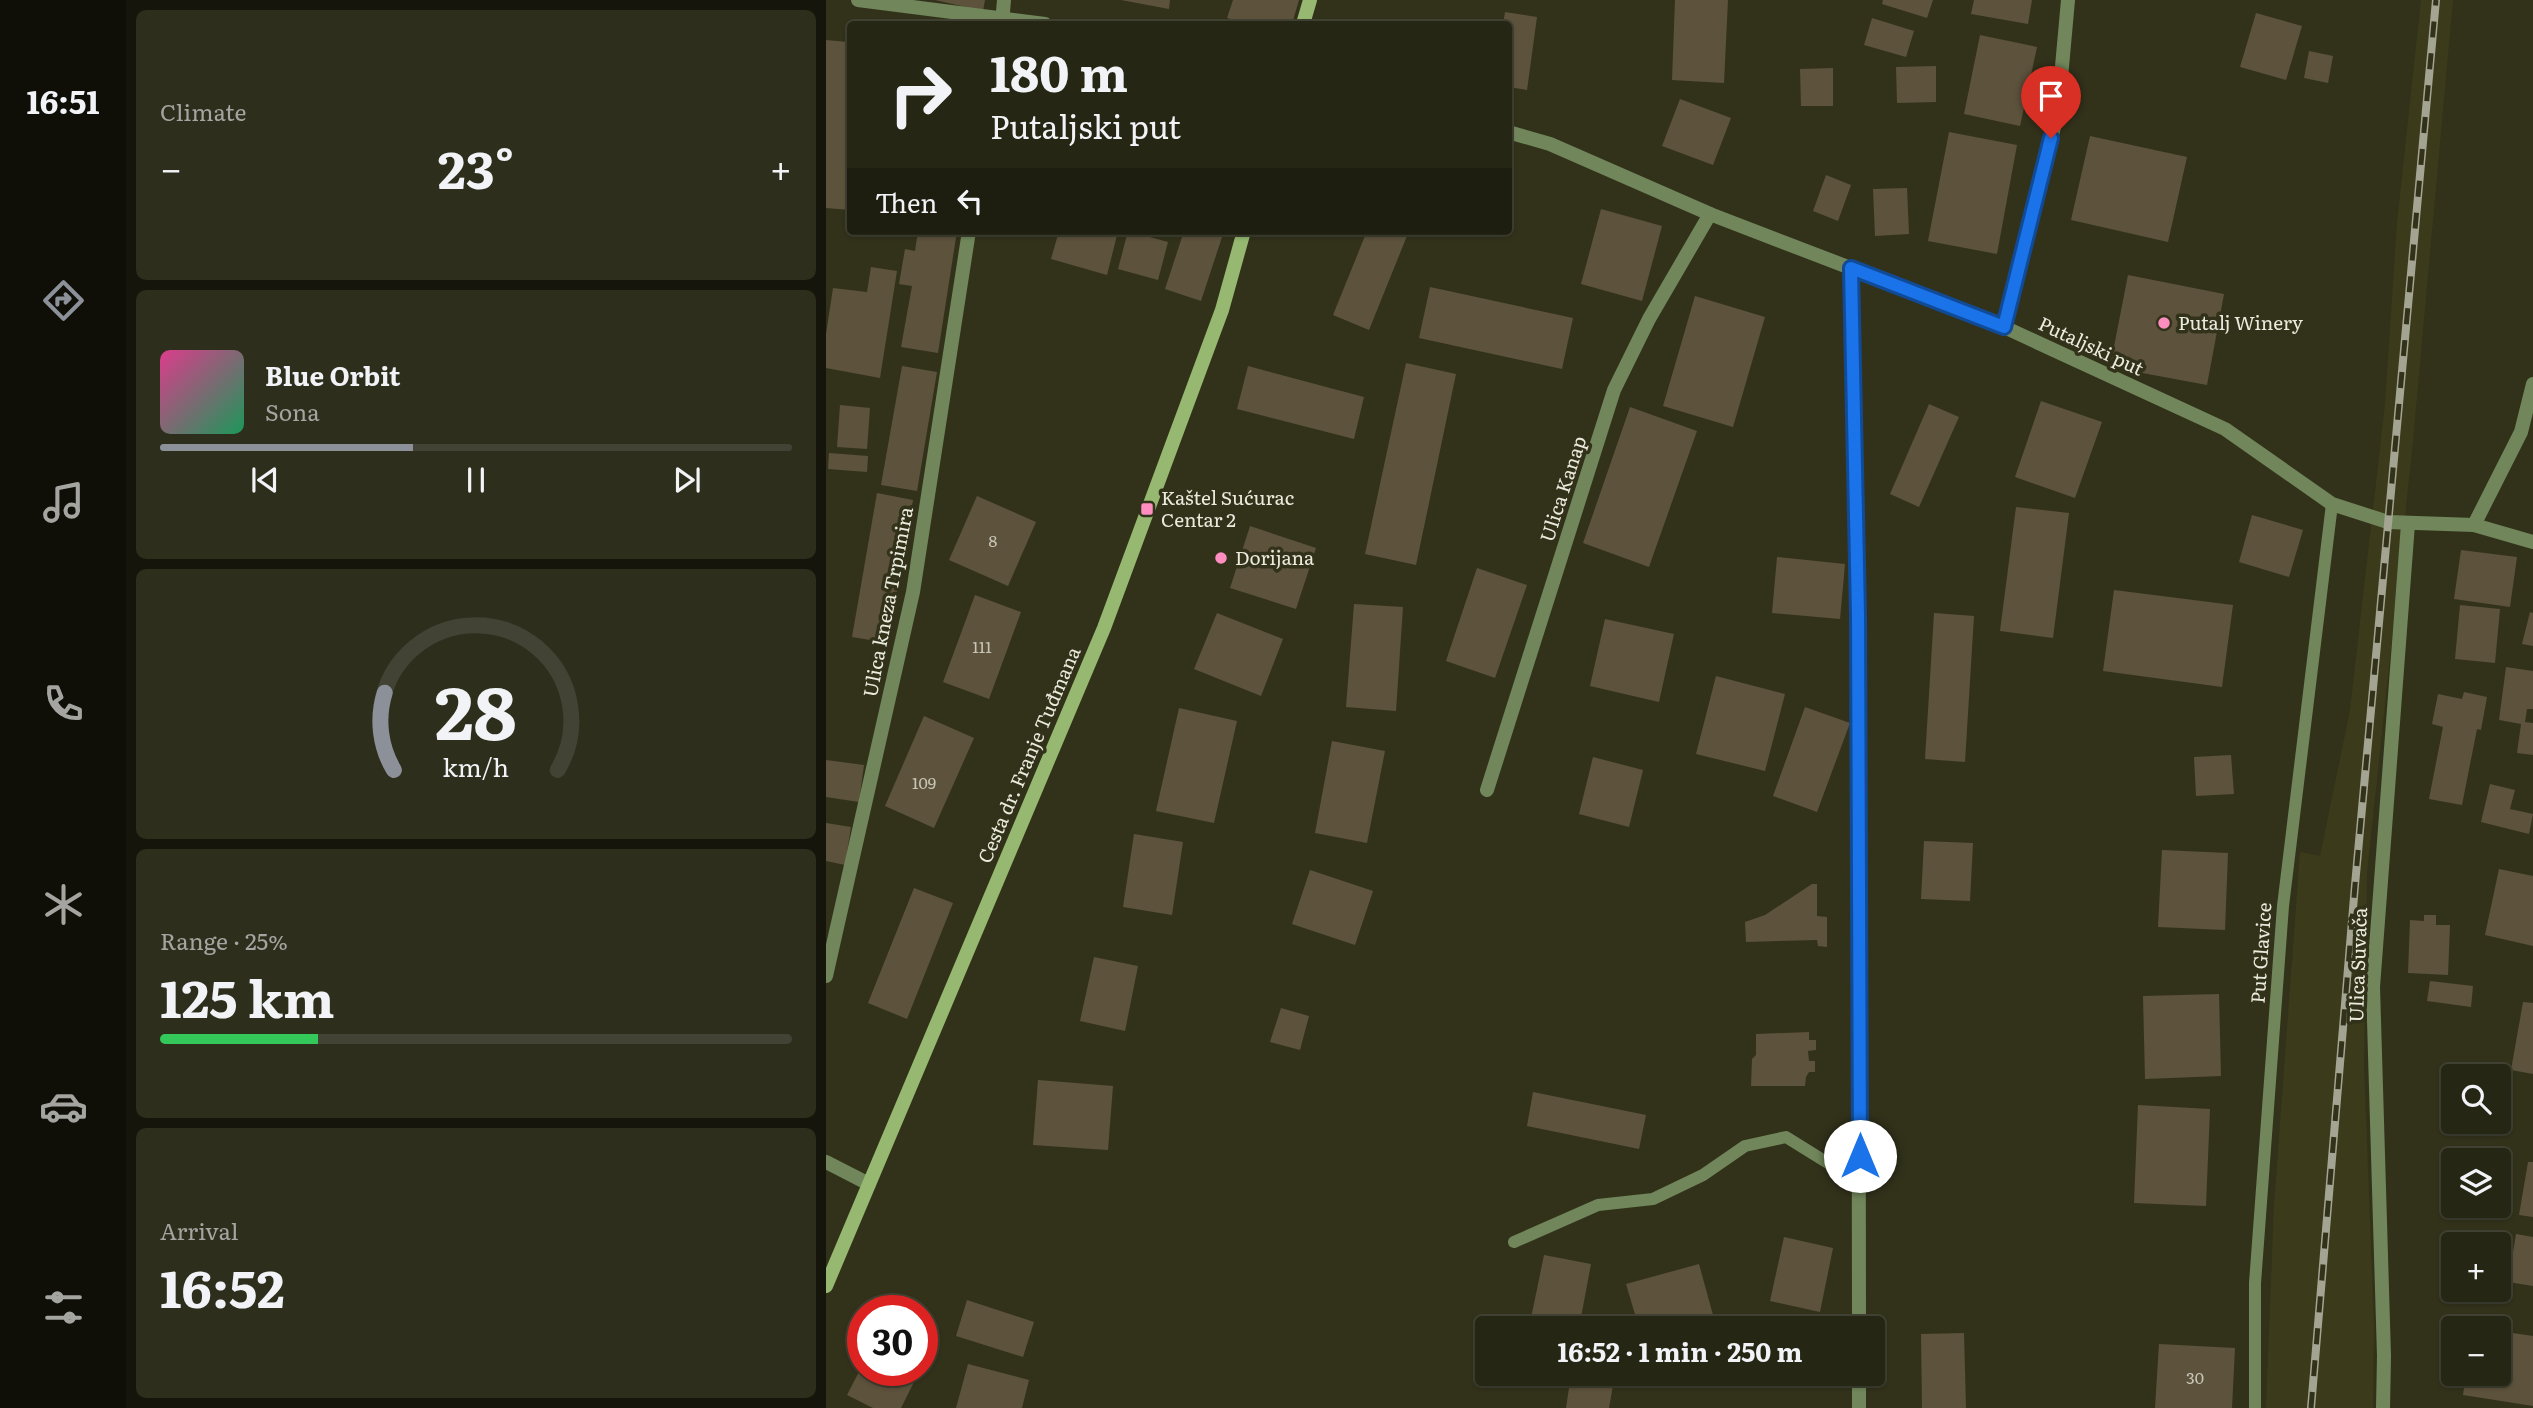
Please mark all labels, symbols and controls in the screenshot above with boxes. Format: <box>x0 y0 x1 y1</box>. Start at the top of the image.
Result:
text: 180 m <box>990 34 1128 107</box>
icon: right <box>875 49 966 140</box>
pin <box>2021 66 2081 138</box>
text: 16:51 <box>26 76 100 124</box>
icon: arrive <box>2032 77 2070 115</box>
text: Climate <box>160 94 246 128</box>
text: Putaljski put <box>990 101 1181 149</box>
text: 23° <box>438 128 514 205</box>
text: − <box>160 138 182 195</box>
text: + <box>770 138 792 195</box>
text: Then <box>875 182 937 221</box>
icon: left <box>951 182 989 220</box>
icon: directions <box>39 276 88 325</box>
street label: Putaljski put <box>2034 308 2149 382</box>
place label: Putalj Winery <box>2178 308 2303 336</box>
marker: Putalj Winery <box>2156 315 2172 331</box>
text: Blue Orbit <box>265 355 400 394</box>
text: Sona <box>265 394 320 428</box>
street label: Ulica Kanap <box>1532 432 1592 545</box>
icon: previous <box>246 461 284 499</box>
icon: pause <box>457 461 495 499</box>
icon: next <box>668 461 706 499</box>
icon: music <box>39 478 88 527</box>
place label: Kaštel Sućurac Centar 2 <box>1161 483 1294 533</box>
marker: Kaštel Sućurac Centar 2 <box>1139 501 1155 517</box>
street label: Ulica kneza Trpimira <box>855 504 919 699</box>
house number: 8 <box>989 528 998 552</box>
place label: Dorijana <box>1235 543 1315 571</box>
marker: Dorijana <box>1213 550 1229 566</box>
house number: 111 <box>972 634 992 658</box>
street label: Cesta dr. Franje Tuđmana <box>970 641 1087 867</box>
text: 28 <box>435 654 517 762</box>
icon: phone <box>39 679 88 728</box>
text: km/h <box>443 748 509 785</box>
house number: 109 <box>912 770 936 794</box>
icon: climate <box>39 880 88 929</box>
street label: Put Glavice <box>2243 901 2278 1004</box>
street label: Ulica Suvača <box>2341 906 2373 1023</box>
text: Range · 25% <box>160 923 288 957</box>
text: 125 km <box>160 957 335 1034</box>
map controls <box>2441 1064 2511 1386</box>
button: search <box>2441 1064 2511 1134</box>
icon: car <box>39 1082 88 1131</box>
position arrow <box>1823 1119 1897 1193</box>
button: layers <box>2441 1148 2511 1218</box>
text: Arrival <box>160 1213 239 1247</box>
button: + <box>2441 1232 2511 1302</box>
text: 16:52 <box>160 1247 285 1324</box>
icon: filters <box>39 1283 88 1332</box>
speed limit sign: 30 <box>847 1295 938 1386</box>
button: − <box>2441 1316 2511 1386</box>
text: 16:52 · 1 min · 250 m <box>1558 1331 1802 1370</box>
house number: 30 <box>2186 1365 2204 1389</box>

